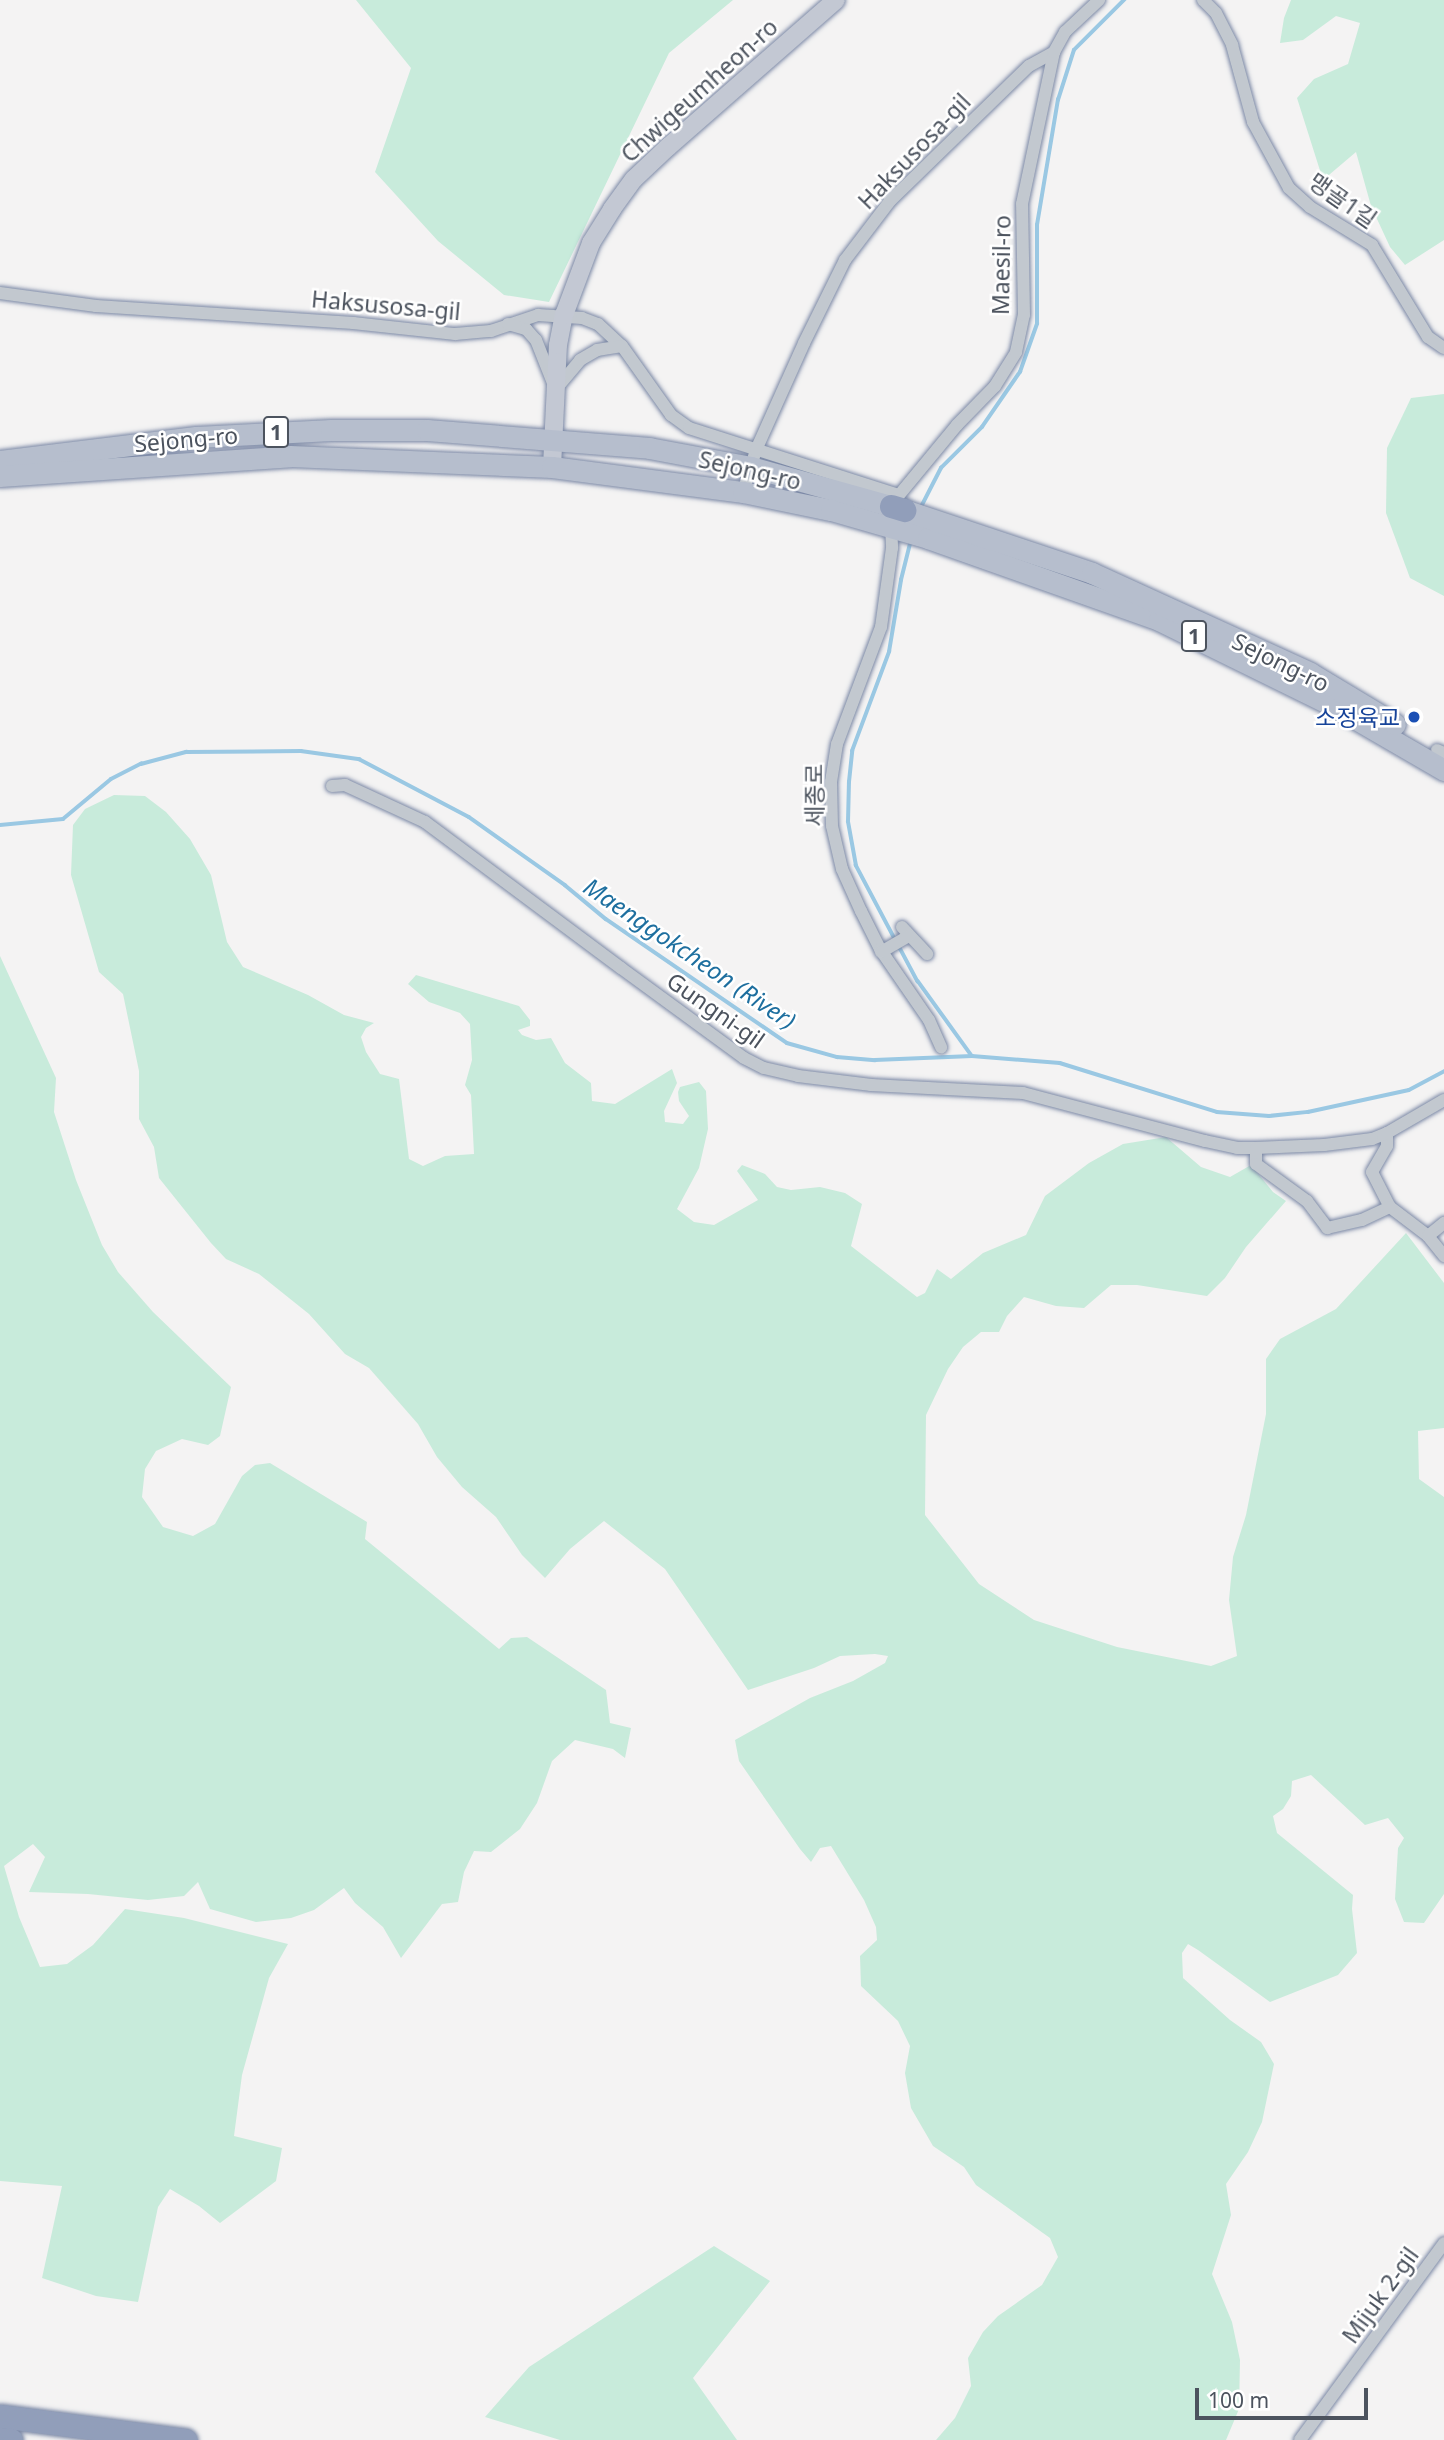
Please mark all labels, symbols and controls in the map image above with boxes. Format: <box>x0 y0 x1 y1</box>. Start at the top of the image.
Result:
street label: Chwigeumheon-ro <box>615 12 783 168</box>
street label: Haksusosa-gil <box>852 88 976 214</box>
street label: 맹골1길 <box>1304 167 1382 233</box>
street label: Maesil-ro <box>986 215 1016 315</box>
street label: Haksusosa-gil <box>310 285 462 325</box>
road number: 1 <box>262 414 290 450</box>
street label: Sejong-ro <box>133 421 239 457</box>
street label: Sejong-ro <box>696 445 804 495</box>
road number: 1 <box>1180 618 1208 654</box>
street label: Sejong-ro <box>1228 627 1334 697</box>
place label: 소정육교 <box>1315 703 1400 731</box>
marker: 소정육교 <box>1406 709 1422 725</box>
street label: 세종로 <box>800 763 828 827</box>
water label: Maenggokcheon (River) <box>579 871 801 1035</box>
street label: Gungni-gil <box>662 966 770 1054</box>
street label: Mijuk 2-gil <box>1336 2242 1424 2348</box>
scale bar <box>1199 2374 1372 2418</box>
text: 100 m <box>1208 2386 1269 2414</box>

